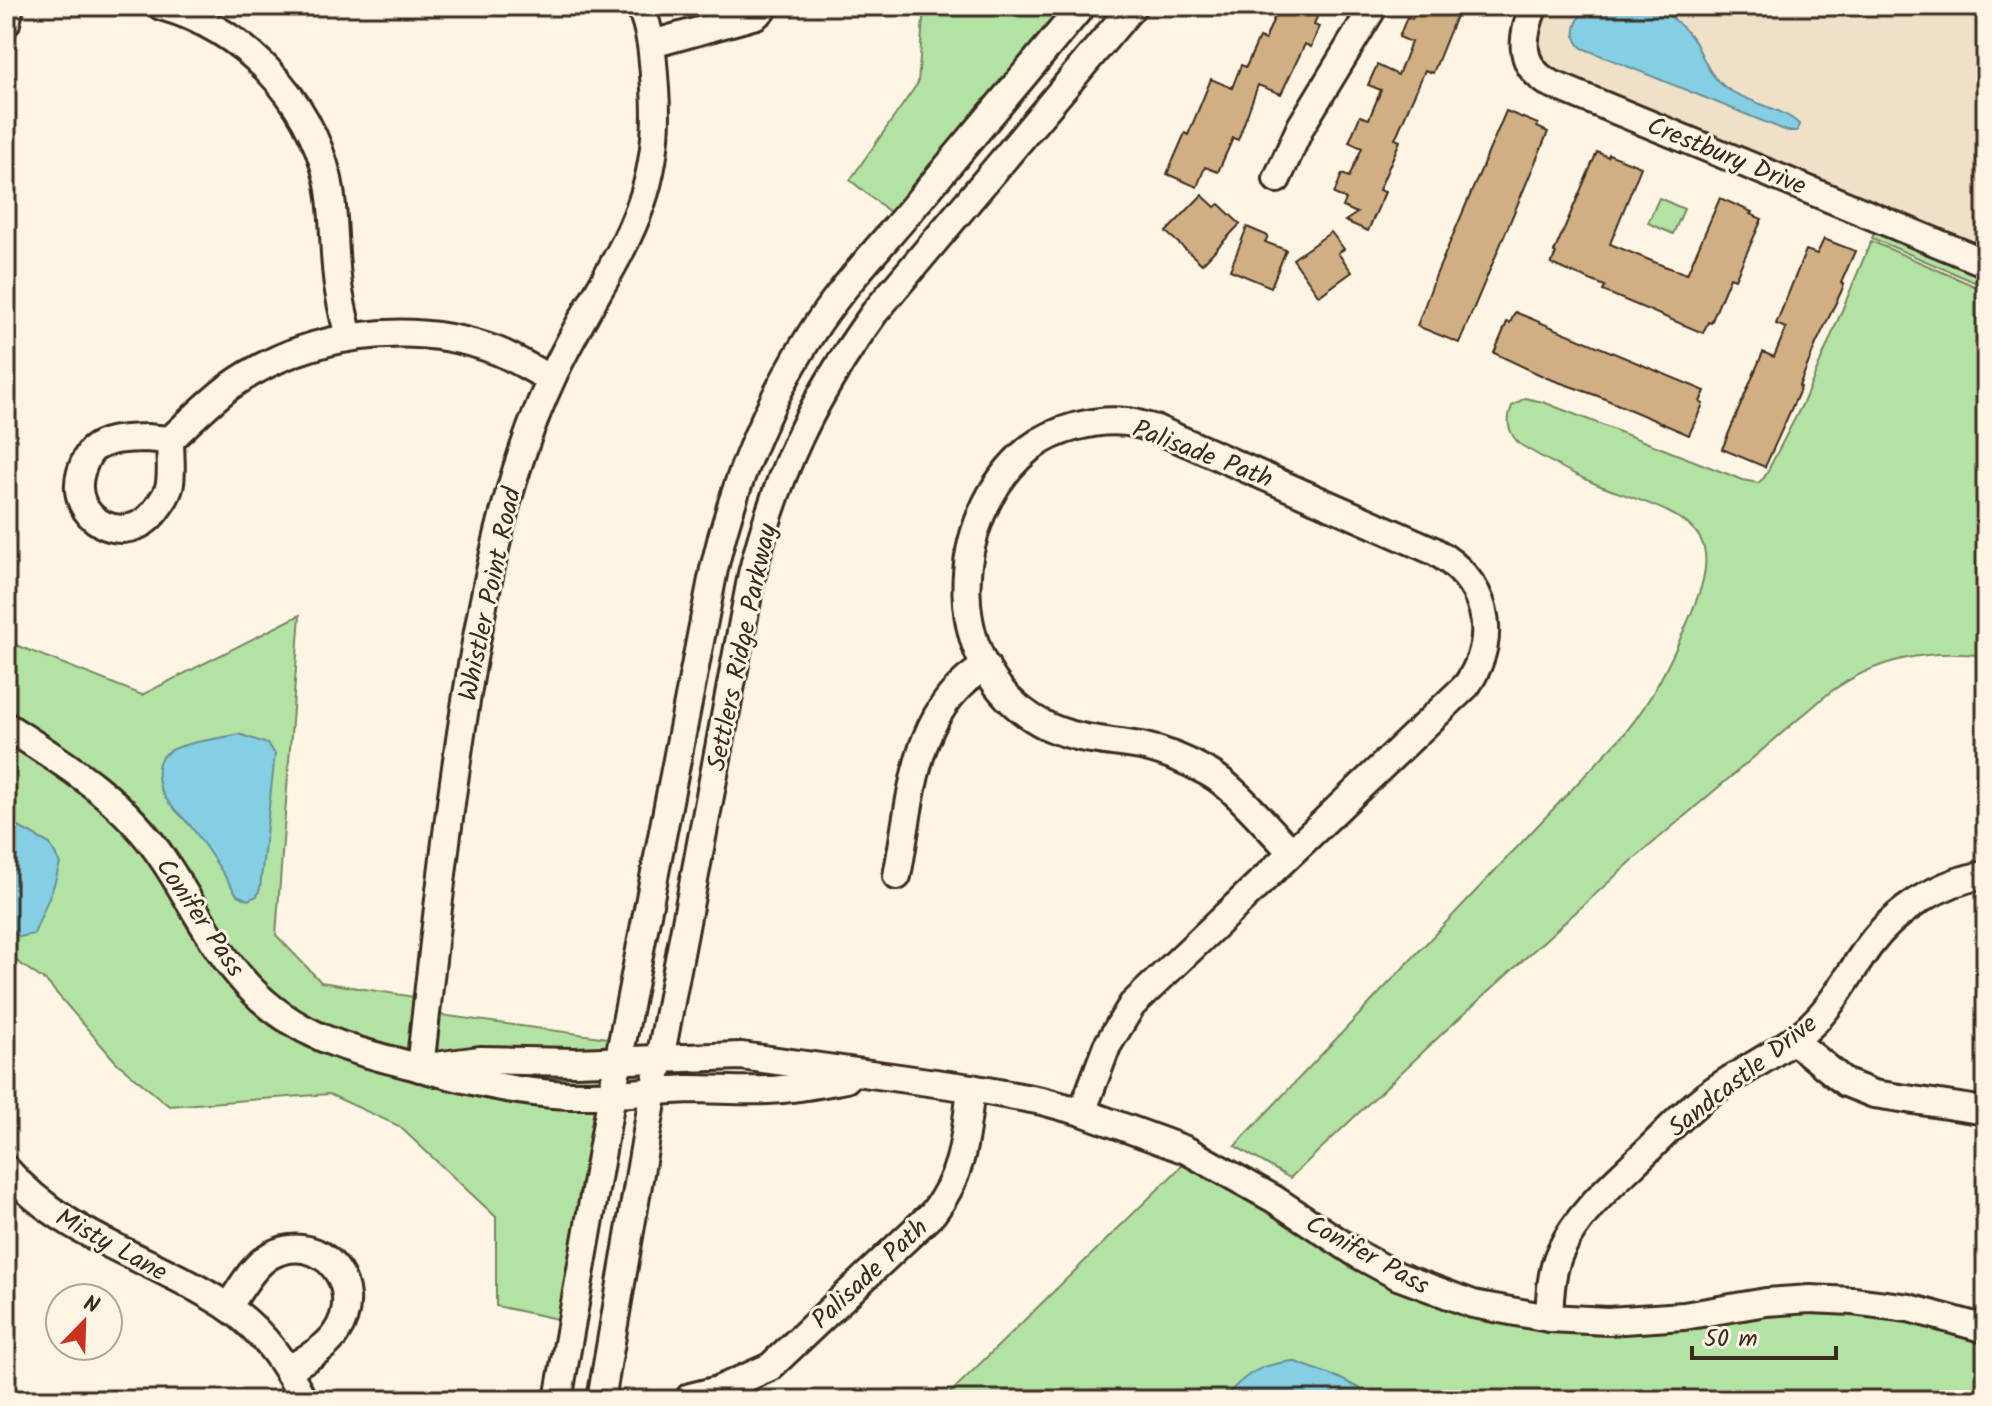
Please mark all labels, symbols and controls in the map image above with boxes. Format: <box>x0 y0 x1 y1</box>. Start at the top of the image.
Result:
street label: Crestbury Drive <box>1640 106 1813 208</box>
street label: Palisade Path <box>1126 409 1279 501</box>
street label: Whistler Point Road <box>448 483 534 705</box>
street label: Settlers Ridge Parkway <box>696 519 790 775</box>
street label: Conifer Pass <box>144 850 255 986</box>
street label: Sandcastle Drive <box>1659 1004 1828 1149</box>
street label: Misty Lane <box>47 1198 175 1294</box>
street label: Conifer Pass <box>1297 1204 1437 1307</box>
street label: Palisade Path <box>802 1209 939 1340</box>
north arrow <box>44 1282 124 1362</box>
text: N <box>78 1287 104 1325</box>
scale bar <box>1692 1310 1836 1360</box>
text: 50 m <box>1704 1320 1758 1359</box>

